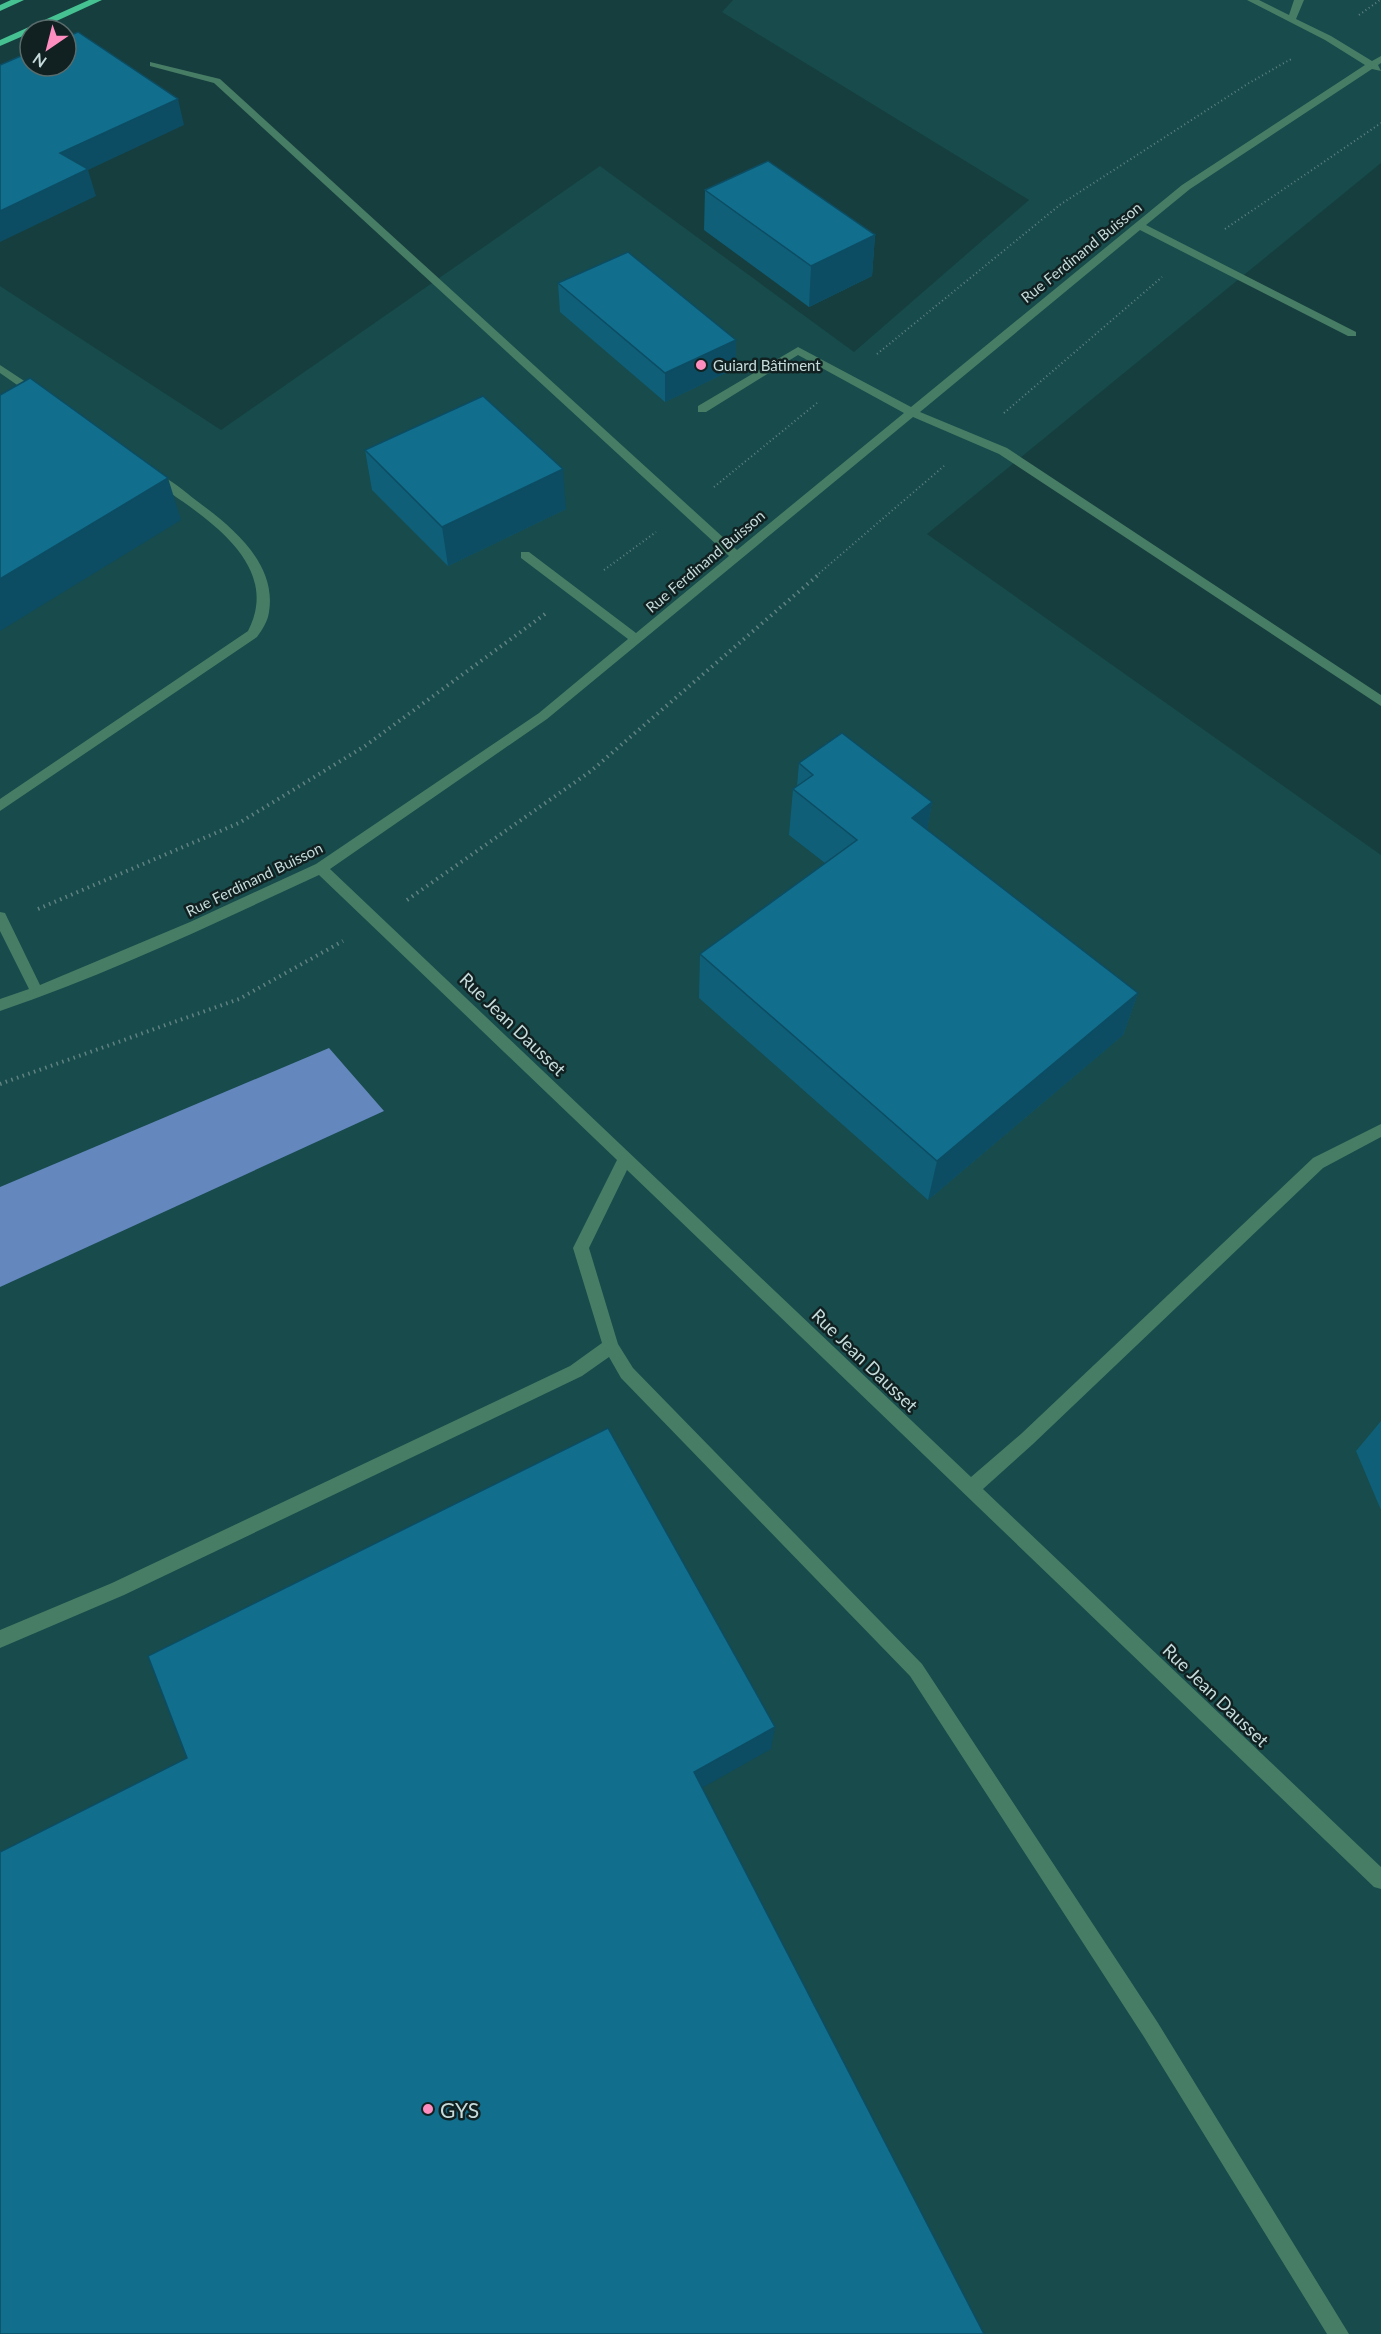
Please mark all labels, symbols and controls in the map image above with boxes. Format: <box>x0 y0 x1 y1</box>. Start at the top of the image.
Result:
north arrow <box>18 18 78 78</box>
text: N <box>29 49 50 72</box>
street label: Rue Ferdinand Buisson <box>1017 198 1145 306</box>
place label: Guiard Bâtiment <box>713 356 821 374</box>
marker: Guiard Bâtiment <box>694 358 708 372</box>
street label: Rue Ferdinand Buisson <box>642 506 768 616</box>
street label: Rue Ferdinand Buisson <box>183 838 325 920</box>
street label: Rue Jean Dausset <box>455 968 571 1081</box>
street label: Rue Jean Dausset <box>807 1304 923 1417</box>
street label: Rue Jean Dausset <box>1158 1639 1274 1752</box>
place label: GYS <box>440 2097 479 2122</box>
marker: GYS <box>421 2102 435 2116</box>

